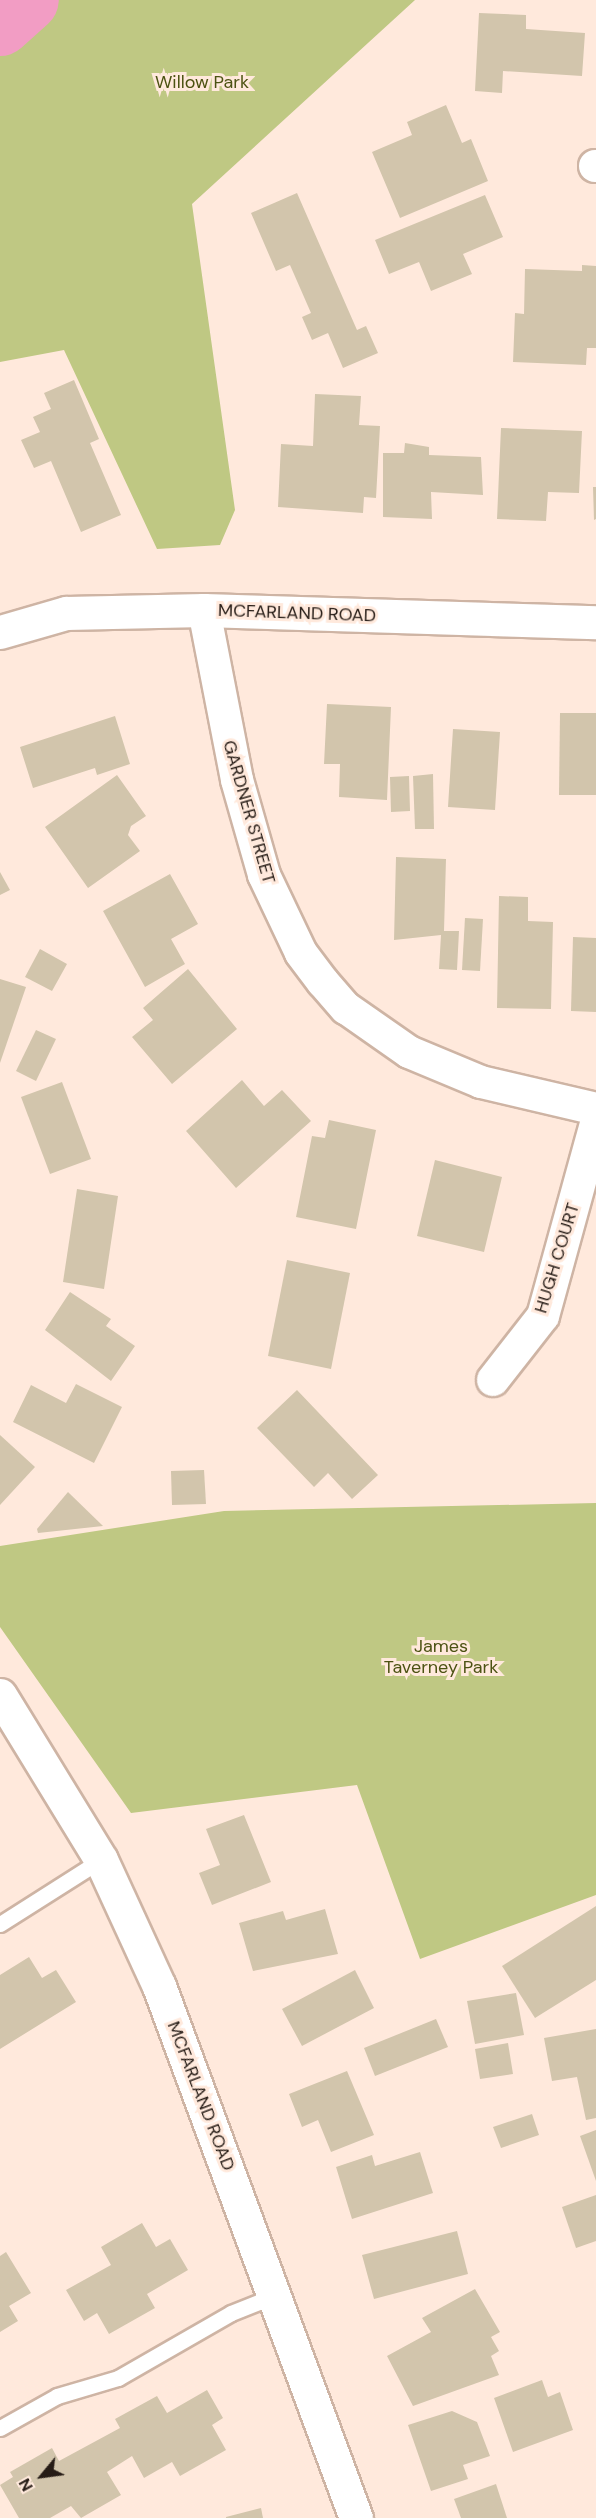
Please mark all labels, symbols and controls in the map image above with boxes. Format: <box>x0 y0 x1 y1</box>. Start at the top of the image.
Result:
park label: Willow Park <box>155 71 249 93</box>
street label: MCFARLAND ROAD <box>218 599 376 627</box>
street label: GARDNER STREET <box>218 738 280 886</box>
street label: HUGH COURT <box>530 1200 584 1316</box>
park label: James Taverney Park <box>384 1636 498 1678</box>
street label: MCFARLAND ROAD <box>163 2018 239 2174</box>
north arrow <box>12 2446 72 2506</box>
text: N <box>14 2475 38 2495</box>

